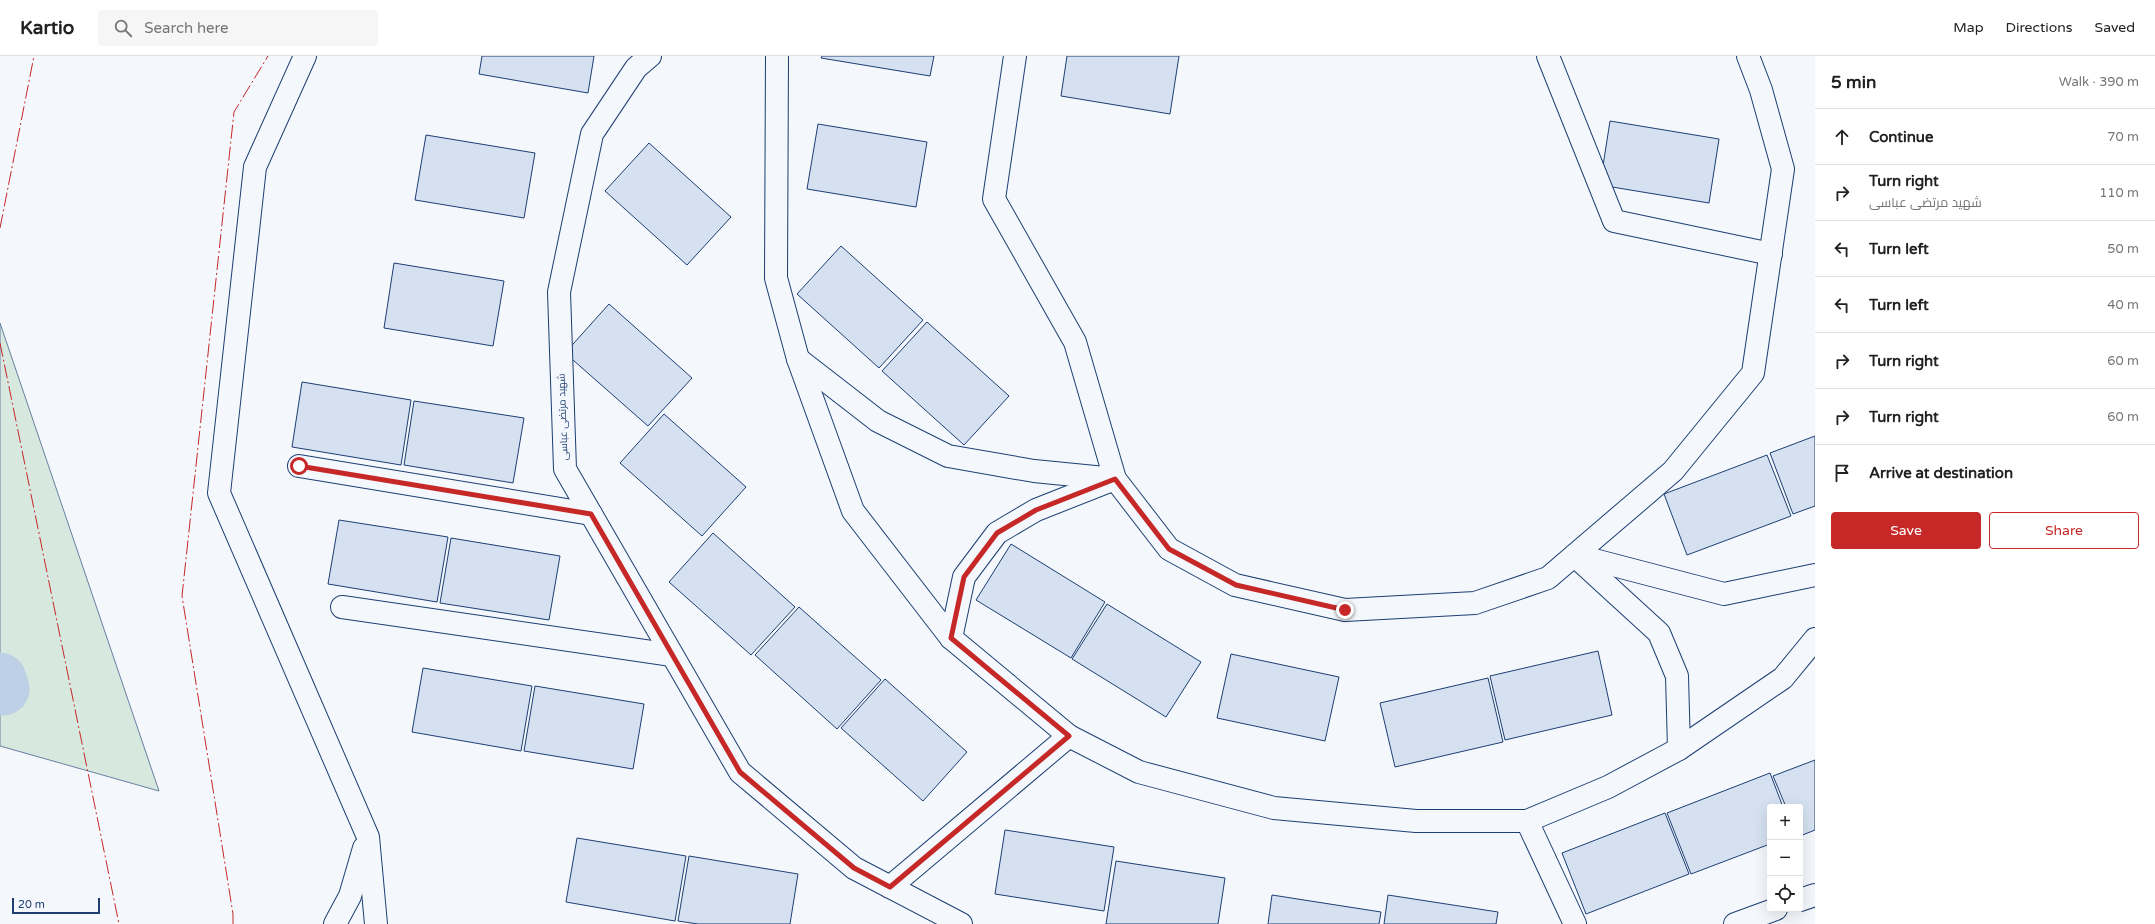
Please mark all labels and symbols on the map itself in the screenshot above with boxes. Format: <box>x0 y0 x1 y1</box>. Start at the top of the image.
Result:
street label: شهید مرتضی عباسی <box>555 373 571 461</box>
route start <box>290 457 308 475</box>
route end <box>1336 601 1354 619</box>
scale bar <box>12 896 100 915</box>

